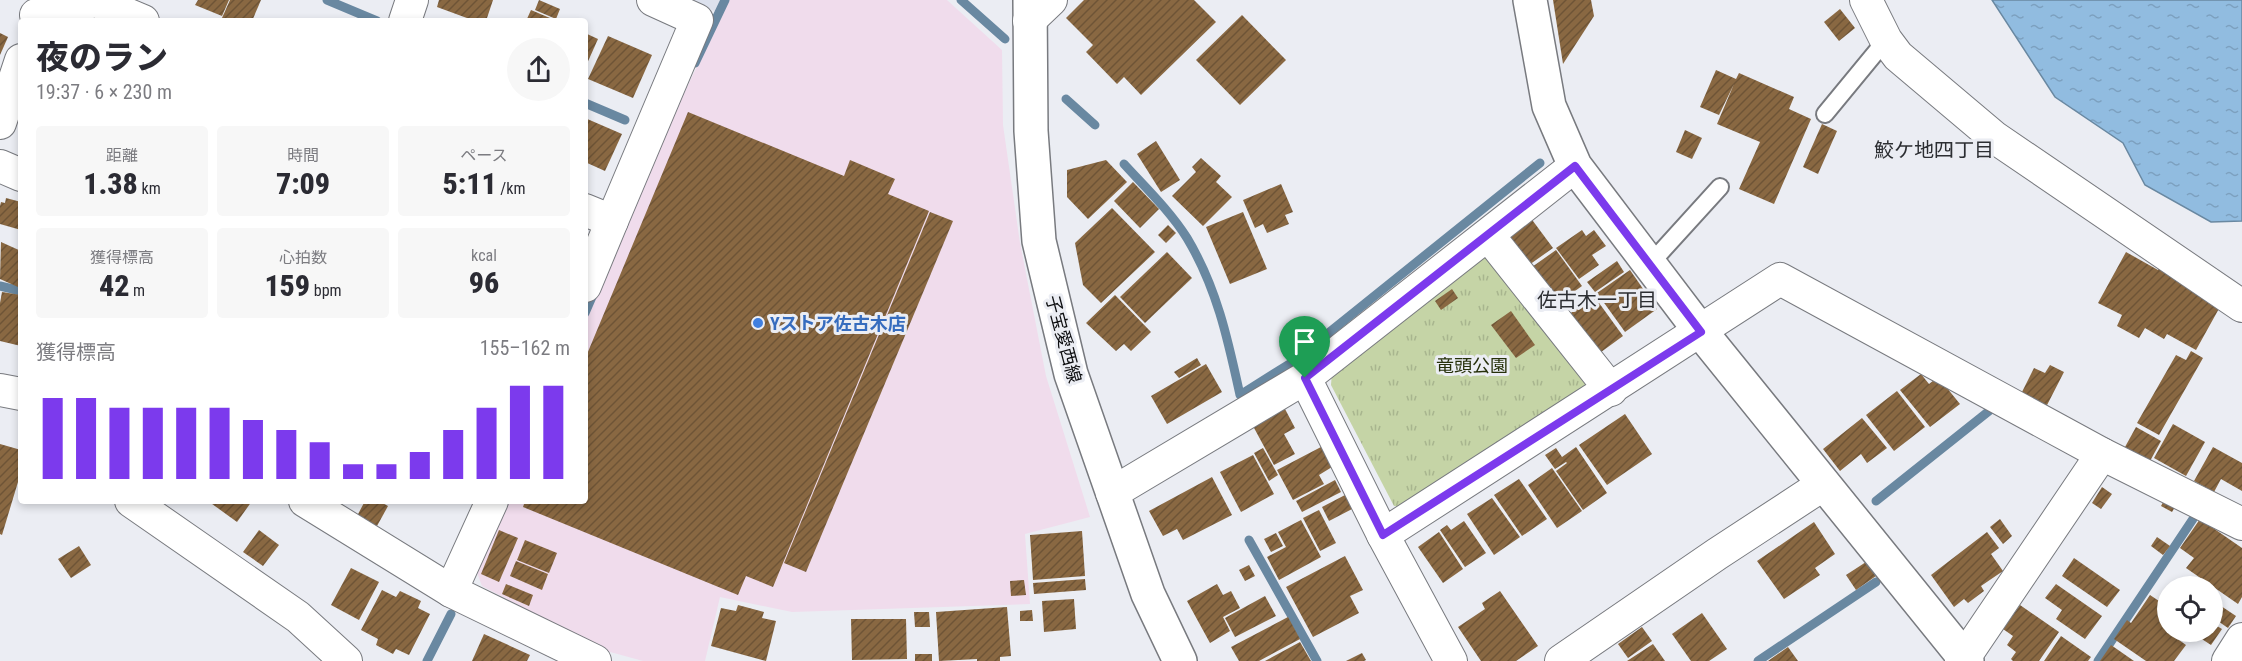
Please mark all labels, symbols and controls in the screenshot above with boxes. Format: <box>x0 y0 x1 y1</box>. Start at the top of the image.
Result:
text: 夜のラン <box>36 38 168 77</box>
button: share <box>507 38 570 101</box>
text: 19:37 · 6 × 230 m <box>36 80 172 104</box>
district label: 鮫ケ地四丁目 <box>1874 138 1994 162</box>
text: 距離 <box>106 146 138 165</box>
text: 時間 <box>287 146 319 165</box>
text: ペース <box>460 146 508 165</box>
text: 1.38 <box>83 166 138 201</box>
text: 7:09 <box>276 166 330 201</box>
text: 5:11 <box>442 166 497 201</box>
text: km <box>138 179 161 198</box>
text: /km <box>497 179 526 198</box>
text: kcal <box>471 246 497 265</box>
text: 獲得標高 <box>90 248 154 267</box>
text: 心拍数 <box>279 248 327 267</box>
text: 96 <box>469 265 499 300</box>
text: 42 <box>99 268 129 303</box>
text: 159 <box>264 268 310 303</box>
text: m <box>129 281 145 300</box>
text: bpm <box>310 281 342 300</box>
district label: 佐古木一丁目 <box>1537 288 1657 312</box>
street label: 子宝愛西線 <box>1042 293 1086 385</box>
place label: Yストア佐古木店 <box>770 313 906 334</box>
marker: Yストア佐古木店 <box>751 316 765 330</box>
pin <box>1279 316 1330 378</box>
icon: arrive <box>1288 325 1321 358</box>
text: 155–162 m <box>480 336 570 360</box>
text: 獲得標高 <box>36 340 116 364</box>
park label: 竜頭公園 <box>1436 355 1508 376</box>
map controls <box>2157 576 2223 642</box>
button: locate <box>2157 576 2223 642</box>

